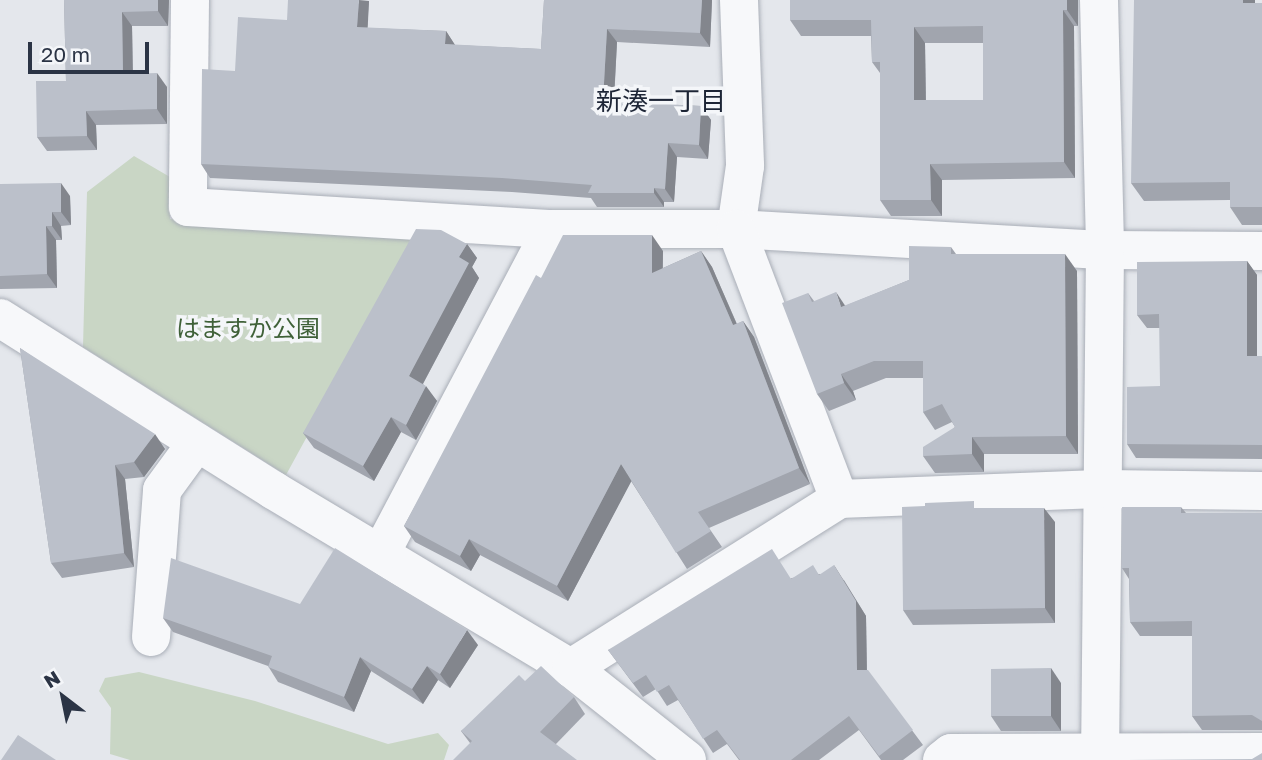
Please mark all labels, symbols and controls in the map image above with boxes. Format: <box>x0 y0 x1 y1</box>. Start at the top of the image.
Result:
scale bar <box>32 28 152 72</box>
text: 20 m <box>41 41 90 67</box>
district label: 新湊一丁目 <box>596 85 726 117</box>
park label: はますか公園 <box>176 314 320 342</box>
north arrow <box>28 662 98 732</box>
text: N <box>39 665 64 692</box>

